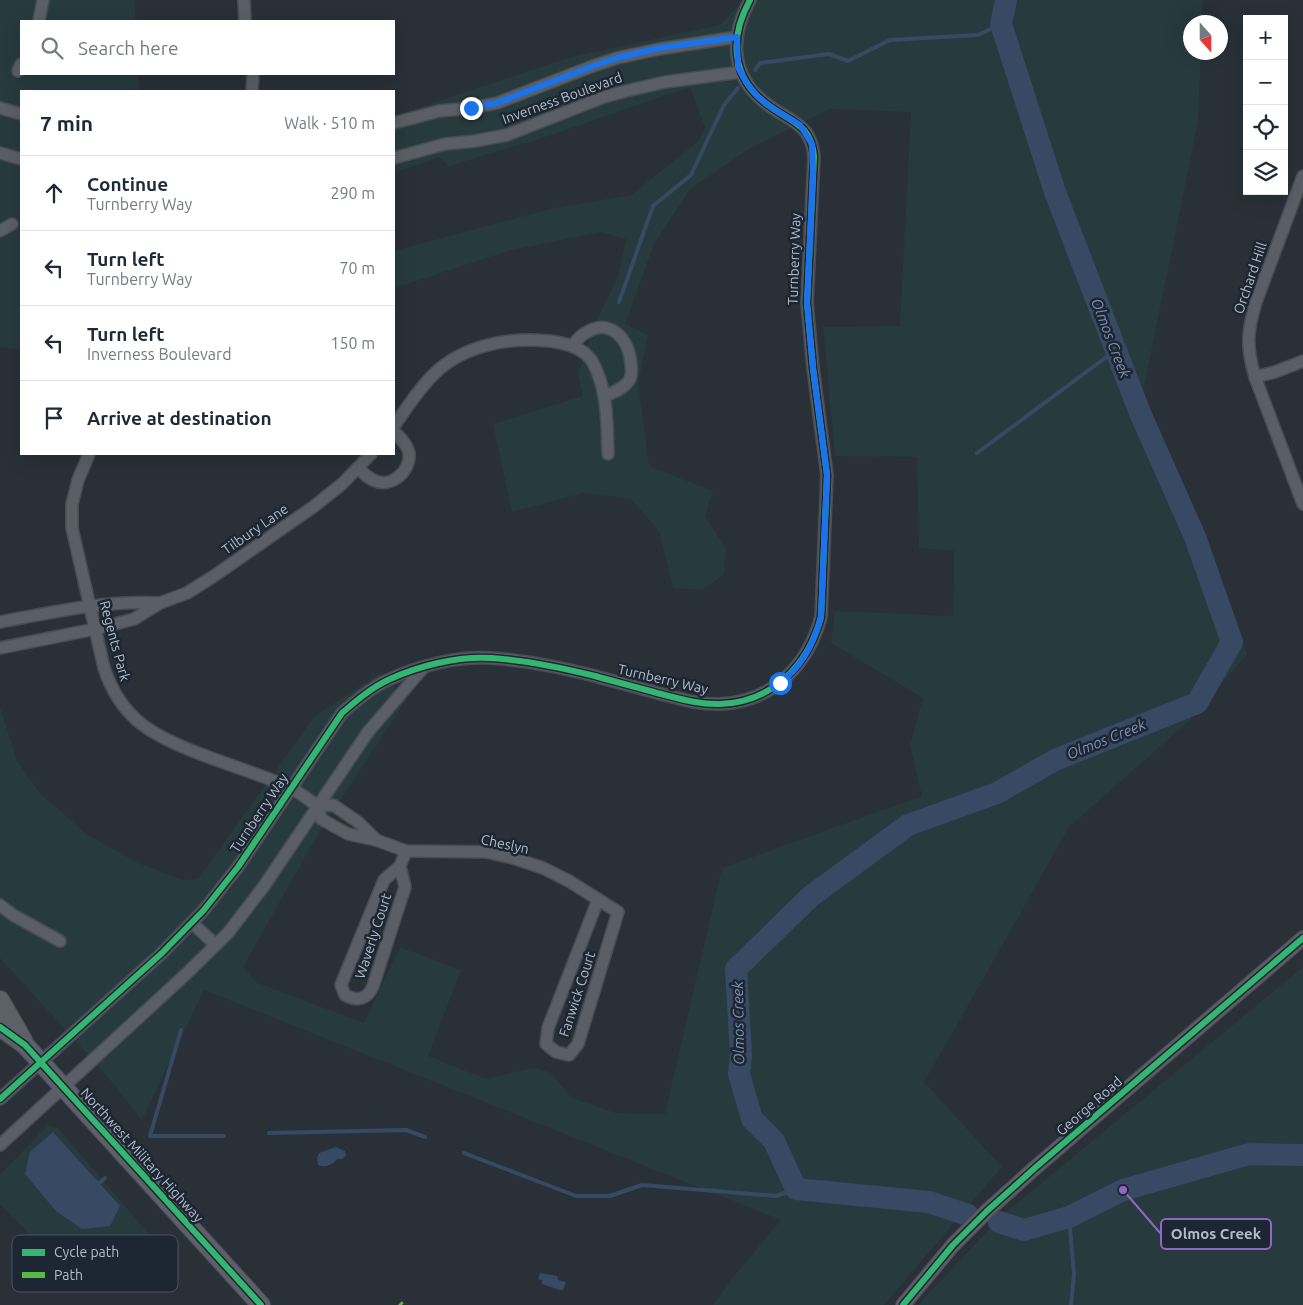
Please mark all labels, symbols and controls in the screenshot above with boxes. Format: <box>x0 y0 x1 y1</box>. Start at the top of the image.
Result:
north arrow <box>1183 15 1228 60</box>
map controls <box>1243 15 1288 195</box>
button: + <box>1243 15 1288 60</box>
search box <box>20 20 395 75</box>
icon: search <box>38 34 66 62</box>
text: Search here <box>78 37 178 59</box>
button: − <box>1243 60 1288 105</box>
street label: Inverness Boulevard <box>500 69 624 127</box>
route end <box>460 97 483 120</box>
button: locate <box>1243 105 1288 150</box>
text: 7 min <box>40 111 93 135</box>
text: Walk · 510 m <box>284 114 375 132</box>
button: layers <box>1243 150 1288 195</box>
text: Continue <box>87 173 168 195</box>
icon: ahead <box>40 179 68 207</box>
text: 290 m <box>330 184 375 202</box>
text: Turnberry Way <box>87 195 192 213</box>
street label: Turnberry Way <box>784 212 804 305</box>
street label: Orchard Hill <box>1230 240 1270 316</box>
text: Turn left <box>87 248 165 270</box>
icon: left <box>40 254 68 282</box>
text: 70 m <box>339 259 375 277</box>
text: Turnberry Way <box>87 270 192 288</box>
water label: Olmos Creek <box>1088 296 1134 380</box>
text: Turn left <box>87 323 165 345</box>
icon: left <box>40 329 68 357</box>
text: 150 m <box>330 334 375 352</box>
text: Inverness Boulevard <box>87 345 232 363</box>
icon: arrive <box>40 404 68 432</box>
text: Arrive at destination <box>87 407 272 429</box>
street label: Tilbury Lane <box>219 500 291 558</box>
street label: Regents Park <box>97 599 133 683</box>
street label: Turnberry Way <box>616 661 710 697</box>
route start <box>769 672 792 695</box>
water label: Olmos Creek <box>1064 715 1148 763</box>
street label: Turnberry Way <box>227 770 292 856</box>
street label: Cheslyn <box>479 831 531 857</box>
street label: Waverly Court <box>352 891 394 981</box>
street label: Fanwick Court <box>556 949 598 1039</box>
water label: Olmos Creek <box>729 981 747 1065</box>
street label: George Road <box>1053 1073 1125 1139</box>
street label: Northwest Military Highway <box>77 1085 207 1226</box>
callout: Olmos Creek <box>1161 1219 1271 1249</box>
text: Olmos Creek <box>1171 1225 1262 1242</box>
legend <box>12 1235 178 1292</box>
text: Cycle path <box>54 1244 119 1260</box>
text: Path <box>54 1267 83 1283</box>

